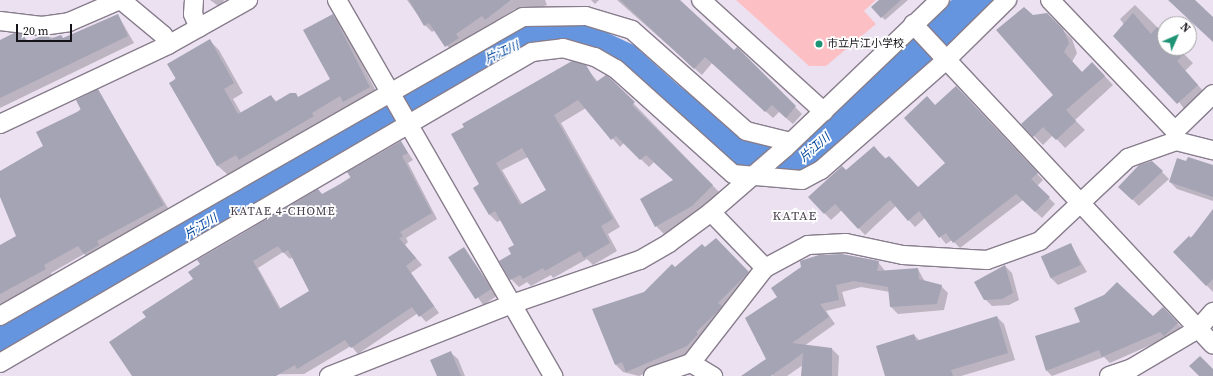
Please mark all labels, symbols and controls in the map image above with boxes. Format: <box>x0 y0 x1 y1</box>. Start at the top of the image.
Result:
scale bar <box>18 16 74 42</box>
north arrow <box>1157 16 1197 56</box>
text: N <box>1177 20 1193 36</box>
text: 20 m <box>23 23 49 39</box>
place label: 市立片江小学校 <box>827 37 904 51</box>
water label: 片江川 <box>483 39 521 67</box>
marker: 市立片江小学校 <box>814 39 824 49</box>
water label: 片江川 <box>797 131 833 165</box>
district label: KATAE 4-CHOME <box>230 205 336 219</box>
district label: KATAE <box>773 208 817 224</box>
water label: 片江川 <box>182 212 220 242</box>

